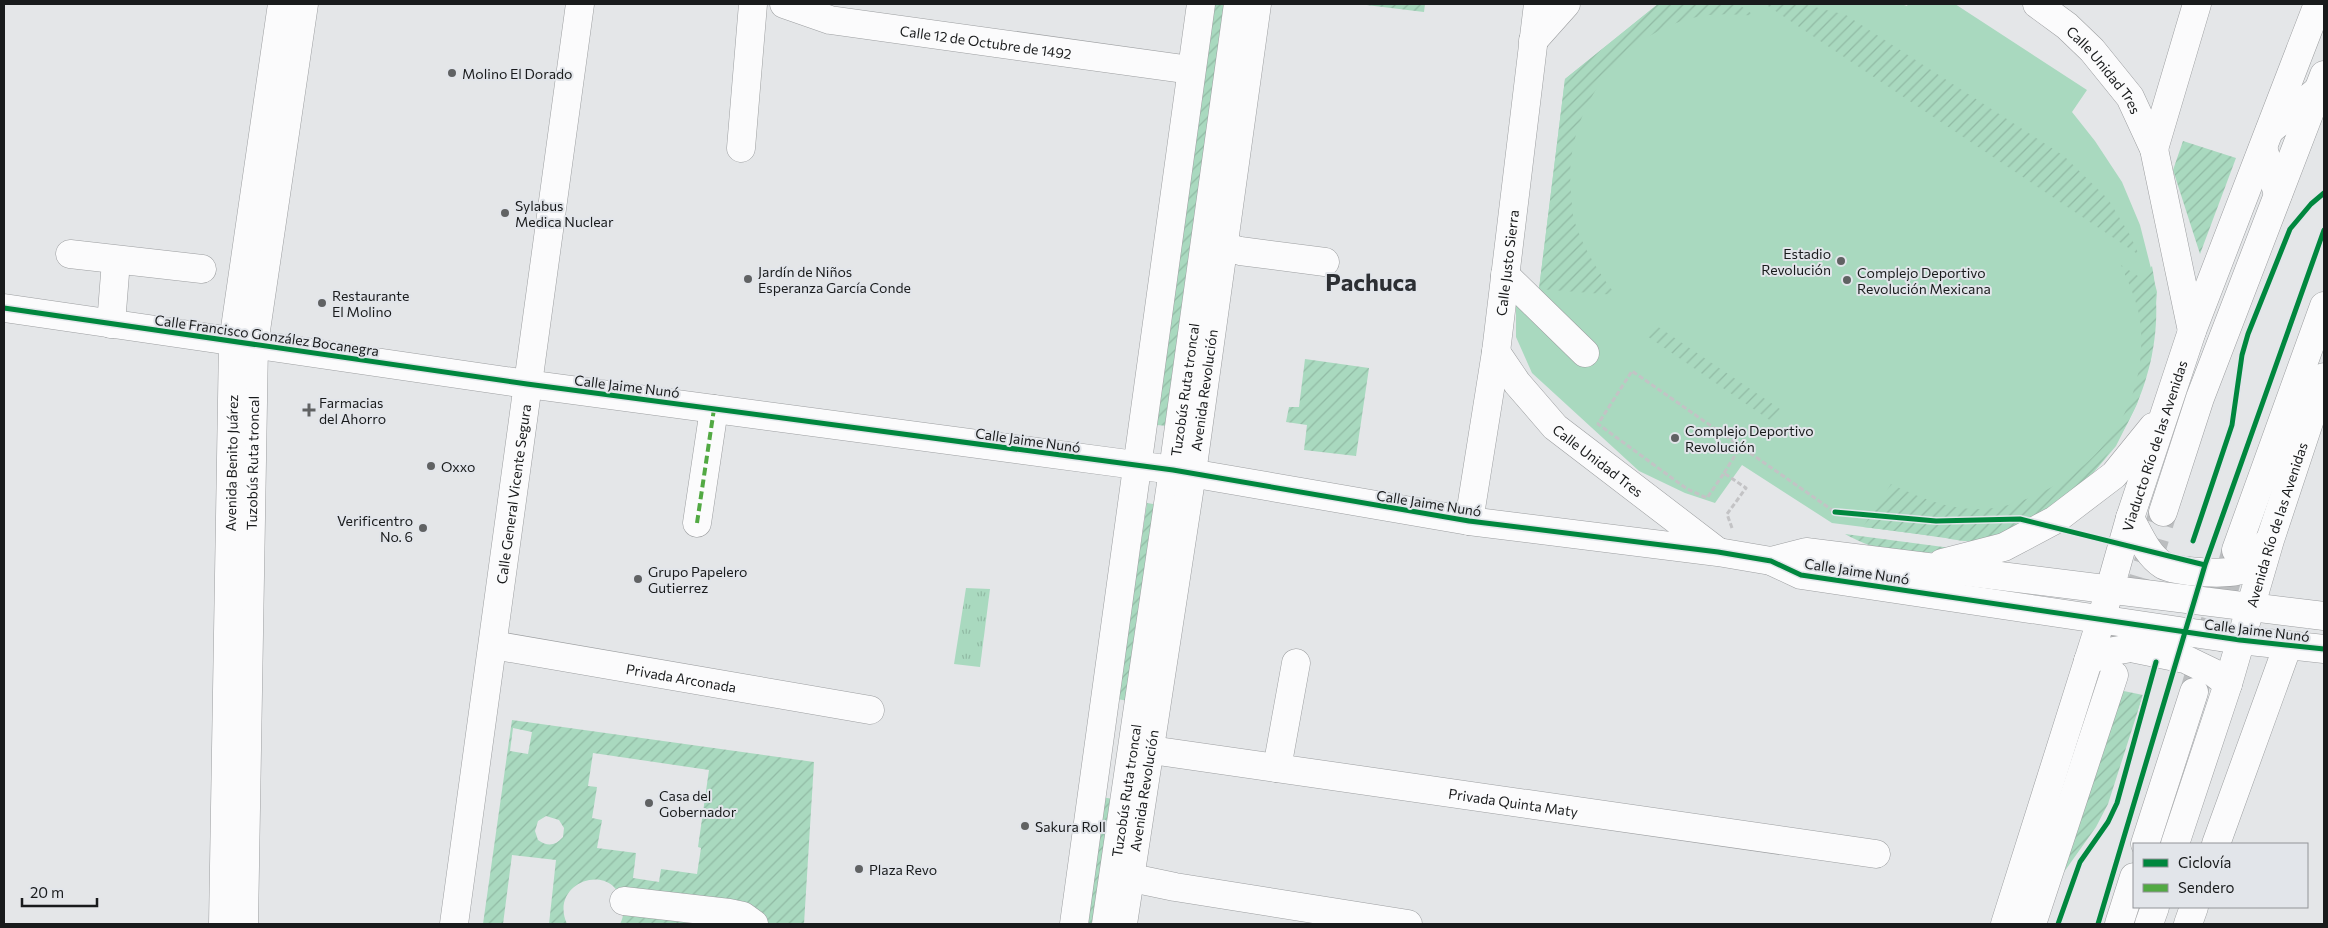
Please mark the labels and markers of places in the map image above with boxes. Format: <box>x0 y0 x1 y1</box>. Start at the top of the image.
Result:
place label: Molino El Dorado <box>462 65 572 82</box>
marker: Molino El Dorado <box>446 67 458 79</box>
place label: Sylabus Medica Nuclear <box>515 197 614 230</box>
marker: Sylabus Medica Nuclear <box>499 207 511 219</box>
place label: Estadio Revolución <box>1761 245 1831 278</box>
marker: Estadio Revolución <box>1835 255 1847 267</box>
place label: Jardín de Niños Esperanza García Conde <box>758 263 911 296</box>
place label: Complejo Deportivo Revolución Mexicana <box>1857 264 1991 297</box>
marker: Jardín de Niños Esperanza García Conde <box>742 273 754 285</box>
marker: Complejo Deportivo Revolución Mexicana <box>1841 274 1853 286</box>
place label: Restaurante El Molino <box>332 287 409 320</box>
marker: Restaurante El Molino <box>316 297 328 309</box>
place label: Farmacias del Ahorro <box>319 394 386 427</box>
marker: Farmacias del Ahorro <box>303 404 315 416</box>
place label: Complejo Deportivo Revolución <box>1685 422 1814 455</box>
marker: Complejo Deportivo Revolución <box>1669 432 1681 444</box>
place label: Oxxo <box>441 458 475 475</box>
marker: Oxxo <box>425 460 437 472</box>
place label: Verificentro No. 6 <box>337 512 413 545</box>
marker: Verificentro No. 6 <box>417 522 429 534</box>
place label: Grupo Papelero Gutierrez <box>648 563 747 596</box>
marker: Grupo Papelero Gutierrez <box>632 573 644 585</box>
place label: Casa del Gobernador <box>659 787 737 820</box>
marker: Casa del Gobernador <box>643 797 655 809</box>
place label: Sakura Roll <box>1035 818 1106 835</box>
marker: Sakura Roll <box>1019 820 1031 832</box>
place label: Plaza Revo <box>869 861 937 878</box>
marker: Plaza Revo <box>853 863 865 875</box>

